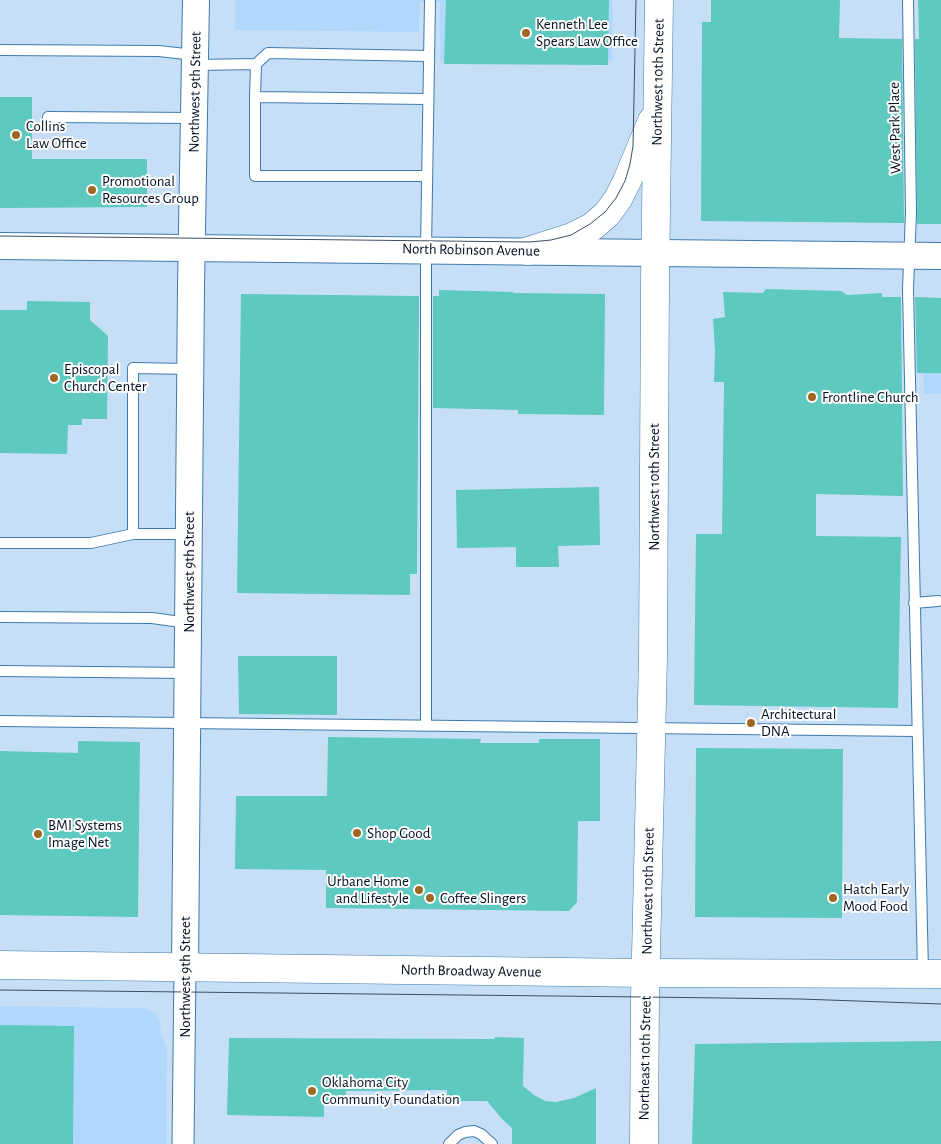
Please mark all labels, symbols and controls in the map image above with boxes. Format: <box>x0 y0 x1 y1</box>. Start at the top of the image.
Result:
place label: Kenneth Lee Spears Law Office <box>536 15 638 50</box>
street label: Northwest 10th Street <box>648 18 668 146</box>
marker: Kenneth Lee Spears Law Office <box>520 27 532 39</box>
street label: Northwest 9th Street <box>185 31 205 153</box>
street label: West Park Place <box>885 82 905 174</box>
place label: Collins Law Office <box>26 117 87 152</box>
marker: Collins Law Office <box>10 129 22 141</box>
place label: Promotional Resources Group <box>102 172 199 207</box>
marker: Promotional Resources Group <box>86 184 98 196</box>
street label: North Robinson Avenue <box>402 240 540 260</box>
place label: Episcopal Church Center <box>64 360 146 395</box>
marker: Episcopal Church Center <box>48 372 60 384</box>
place label: Frontline Church <box>822 388 918 406</box>
marker: Frontline Church <box>806 391 818 403</box>
street label: Northwest 10th Street <box>645 423 663 551</box>
street label: Northwest 9th Street <box>180 511 198 633</box>
place label: Architectural DNA <box>761 705 836 740</box>
marker: Architectural DNA <box>745 717 757 729</box>
place label: BMI Systems Image Net <box>48 816 122 851</box>
place label: Shop Good <box>367 824 430 842</box>
marker: Shop Good <box>351 827 363 839</box>
street label: Northwest 10th Street <box>638 827 658 955</box>
marker: BMI Systems Image Net <box>32 828 44 840</box>
place label: Urbane Home and Lifestyle <box>327 872 409 907</box>
place label: Hatch Early Mood Food <box>843 880 909 915</box>
marker: Urbane Home and Lifestyle <box>413 884 425 896</box>
place label: Coffee Slingers <box>440 889 526 907</box>
marker: Coffee Slingers <box>424 892 436 904</box>
marker: Hatch Early Mood Food <box>827 892 839 904</box>
street label: Northwest 9th Street <box>176 916 194 1038</box>
street label: North Broadway Avenue <box>400 961 542 981</box>
street label: Northeast 10th Street <box>635 996 655 1120</box>
place label: Oklahoma City Community Foundation <box>322 1073 460 1108</box>
marker: Oklahoma City Community Foundation <box>306 1085 318 1097</box>

